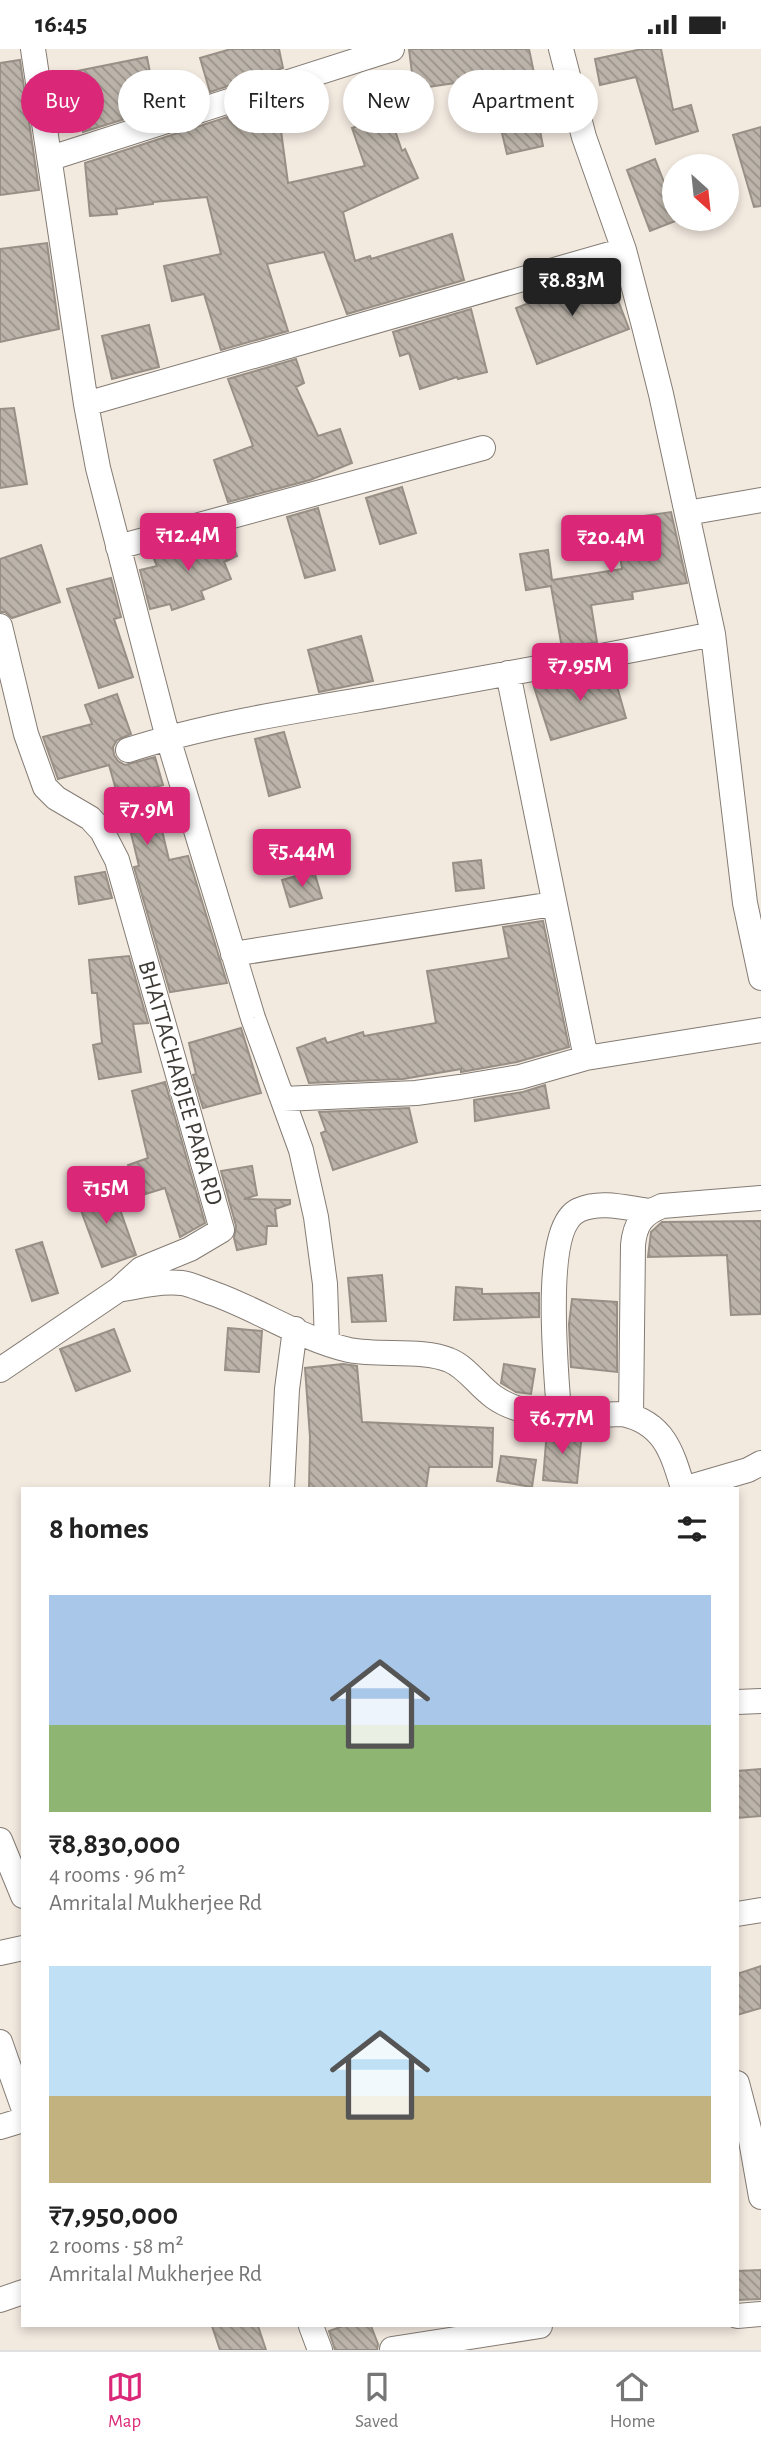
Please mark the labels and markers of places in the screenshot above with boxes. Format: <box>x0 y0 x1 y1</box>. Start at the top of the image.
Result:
pin: ₹8.83M <box>515 259 629 318</box>
pin: ₹12.4M <box>131 513 245 573</box>
pin: ₹20.4M <box>554 515 668 575</box>
pin: ₹7.95M <box>523 643 637 703</box>
pin: ₹7.9M <box>98 787 196 847</box>
pin: ₹5.44M <box>245 829 359 889</box>
pin: ₹15M <box>65 1167 147 1226</box>
pin: ₹6.77M <box>505 1397 619 1456</box>

